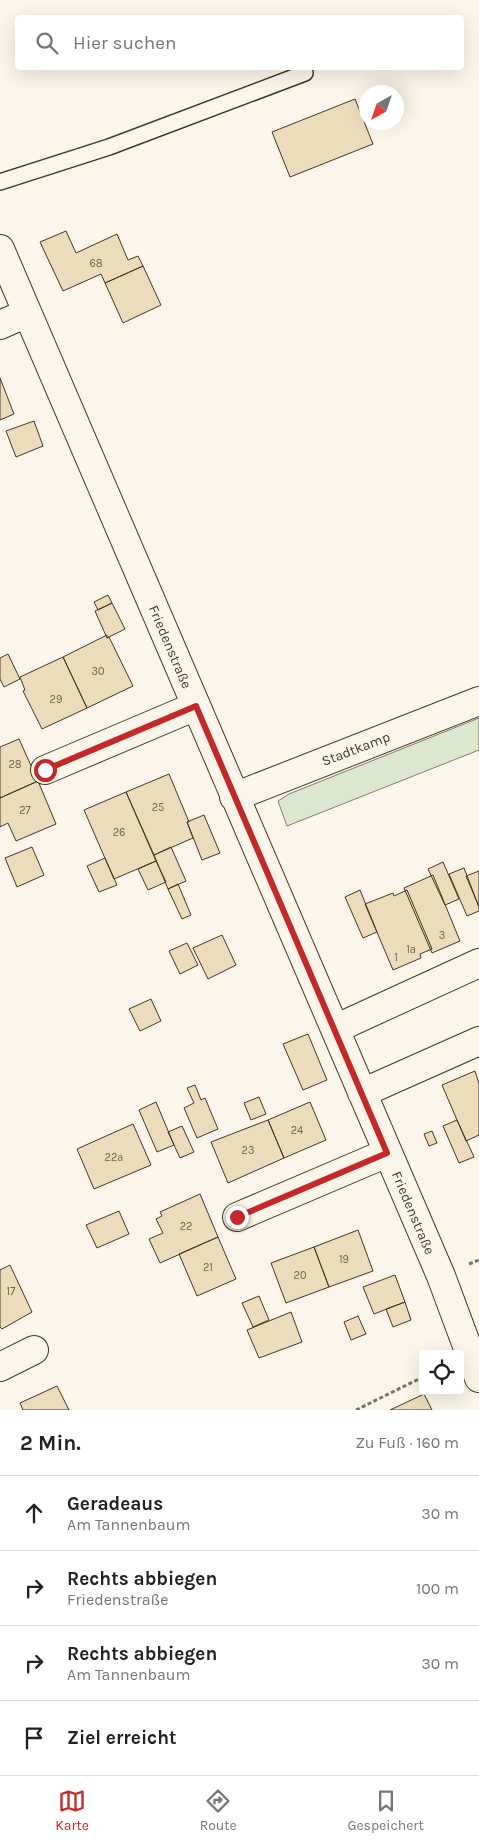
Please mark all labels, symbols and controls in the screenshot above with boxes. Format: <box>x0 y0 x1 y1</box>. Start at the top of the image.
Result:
search box <box>15 15 464 70</box>
icon: search <box>33 29 61 57</box>
text: Hier suchen <box>73 32 176 54</box>
north arrow <box>359 85 404 130</box>
house number: 68 <box>89 257 103 270</box>
street label: Friedenstraße <box>145 603 195 691</box>
house number: 30 <box>91 665 105 678</box>
house number: 29 <box>50 693 62 706</box>
street label: Stadtkamp <box>319 728 393 770</box>
house number: 28 <box>8 758 22 771</box>
route start <box>34 759 57 782</box>
house number: 25 <box>152 801 164 814</box>
house number: 27 <box>19 804 31 817</box>
house number: 26 <box>113 826 125 839</box>
house number: 3 <box>439 929 445 942</box>
house number: 1a <box>406 943 416 956</box>
house number: 1 <box>394 951 398 964</box>
house number: 24 <box>291 1124 303 1137</box>
house number: 23 <box>242 1144 254 1157</box>
house number: 22a <box>105 1151 123 1164</box>
street label: Friedenstraße <box>388 1169 438 1257</box>
route end <box>226 1206 249 1229</box>
house number: 22 <box>180 1220 192 1233</box>
house number: 19 <box>339 1253 349 1266</box>
house number: 21 <box>203 1261 213 1274</box>
house number: 20 <box>294 1269 306 1282</box>
house number: 17 <box>7 1285 15 1298</box>
map controls <box>419 1350 464 1395</box>
button: locate <box>419 1350 464 1395</box>
text: 2 Min. <box>20 1431 81 1455</box>
text: Zu Fuß · 160 m <box>355 1433 459 1452</box>
text: Geradeaus <box>67 1493 163 1515</box>
icon: ahead <box>20 1499 48 1527</box>
text: 30 m <box>421 1504 459 1523</box>
text: Am Tannenbaum <box>67 1515 191 1534</box>
text: Rechts abbiegen <box>67 1568 217 1590</box>
icon: right <box>20 1574 48 1602</box>
text: 100 m <box>416 1579 459 1598</box>
text: Friedenstraße <box>67 1590 169 1609</box>
text: Rechts abbiegen <box>67 1643 217 1665</box>
icon: right <box>20 1649 48 1677</box>
text: 30 m <box>421 1654 459 1673</box>
text: Am Tannenbaum <box>67 1665 191 1684</box>
icon: arrive <box>20 1724 48 1752</box>
text: Ziel erreicht <box>67 1727 177 1749</box>
tab: Karte <box>55 1787 89 1834</box>
tab: Route <box>200 1787 237 1834</box>
tab: Gespeichert <box>347 1787 424 1834</box>

